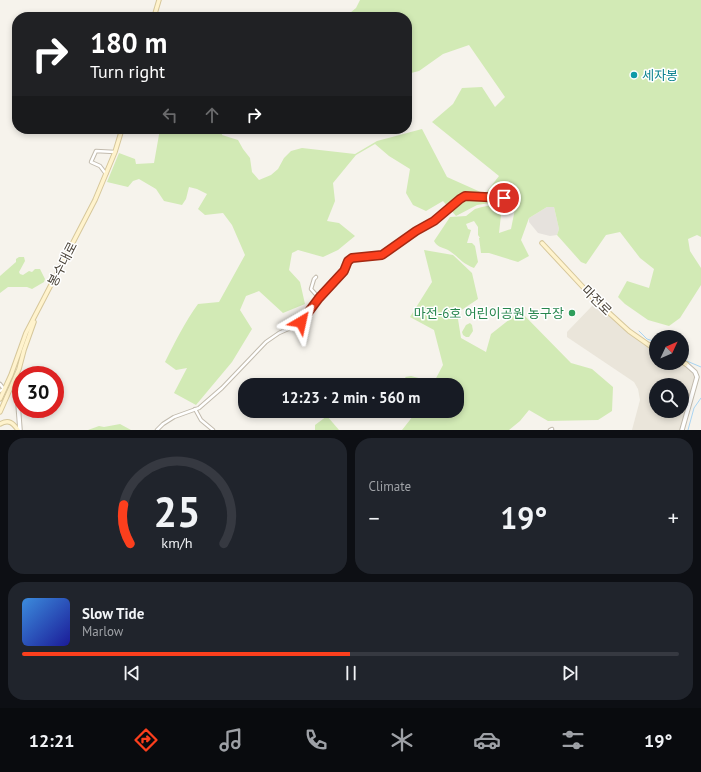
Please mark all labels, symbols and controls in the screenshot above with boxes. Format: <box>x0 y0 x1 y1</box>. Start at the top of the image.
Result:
text: 180 m <box>90 24 167 61</box>
icon: right <box>24 28 76 80</box>
text: Turn right <box>90 60 165 83</box>
place label: 세자봉 <box>642 67 678 84</box>
marker: 세자봉 <box>629 70 639 80</box>
icon: left <box>159 104 181 126</box>
icon: ahead <box>201 104 223 126</box>
icon: right <box>243 104 265 126</box>
pin <box>487 181 521 215</box>
icon: arrive <box>493 187 515 209</box>
street label: 봉수대로 <box>44 239 81 289</box>
street label: 마전로 <box>578 282 615 319</box>
position arrow <box>280 301 322 343</box>
place label: 마전-6호 어린이공원 농구장 <box>414 305 564 322</box>
marker: 마전-6호 어린이공원 농구장 <box>567 308 577 318</box>
north arrow <box>649 330 689 370</box>
map controls <box>649 330 689 418</box>
speed limit sign: 30 <box>12 366 64 418</box>
button: search <box>649 378 689 418</box>
text: 12:23 · 2 min · 560 m <box>282 388 420 407</box>
text: Climate <box>369 478 411 495</box>
text: 25 <box>154 485 201 538</box>
text: 19° <box>500 498 547 537</box>
text: − <box>369 504 380 532</box>
text: + <box>668 504 679 532</box>
text: km/h <box>162 533 193 552</box>
text: Slow Tide <box>82 604 144 623</box>
text: Marlow <box>82 623 123 640</box>
icon: previous <box>121 662 143 684</box>
icon: pause <box>340 662 362 684</box>
icon: next <box>559 662 581 684</box>
icon: directions <box>132 726 160 754</box>
icon: music <box>217 726 245 754</box>
icon: phone <box>302 726 330 754</box>
icon: climate <box>388 726 416 754</box>
icon: car <box>473 726 501 754</box>
icon: filters <box>559 726 587 754</box>
text: 12:21 <box>29 729 74 752</box>
text: 19° <box>644 729 672 752</box>

